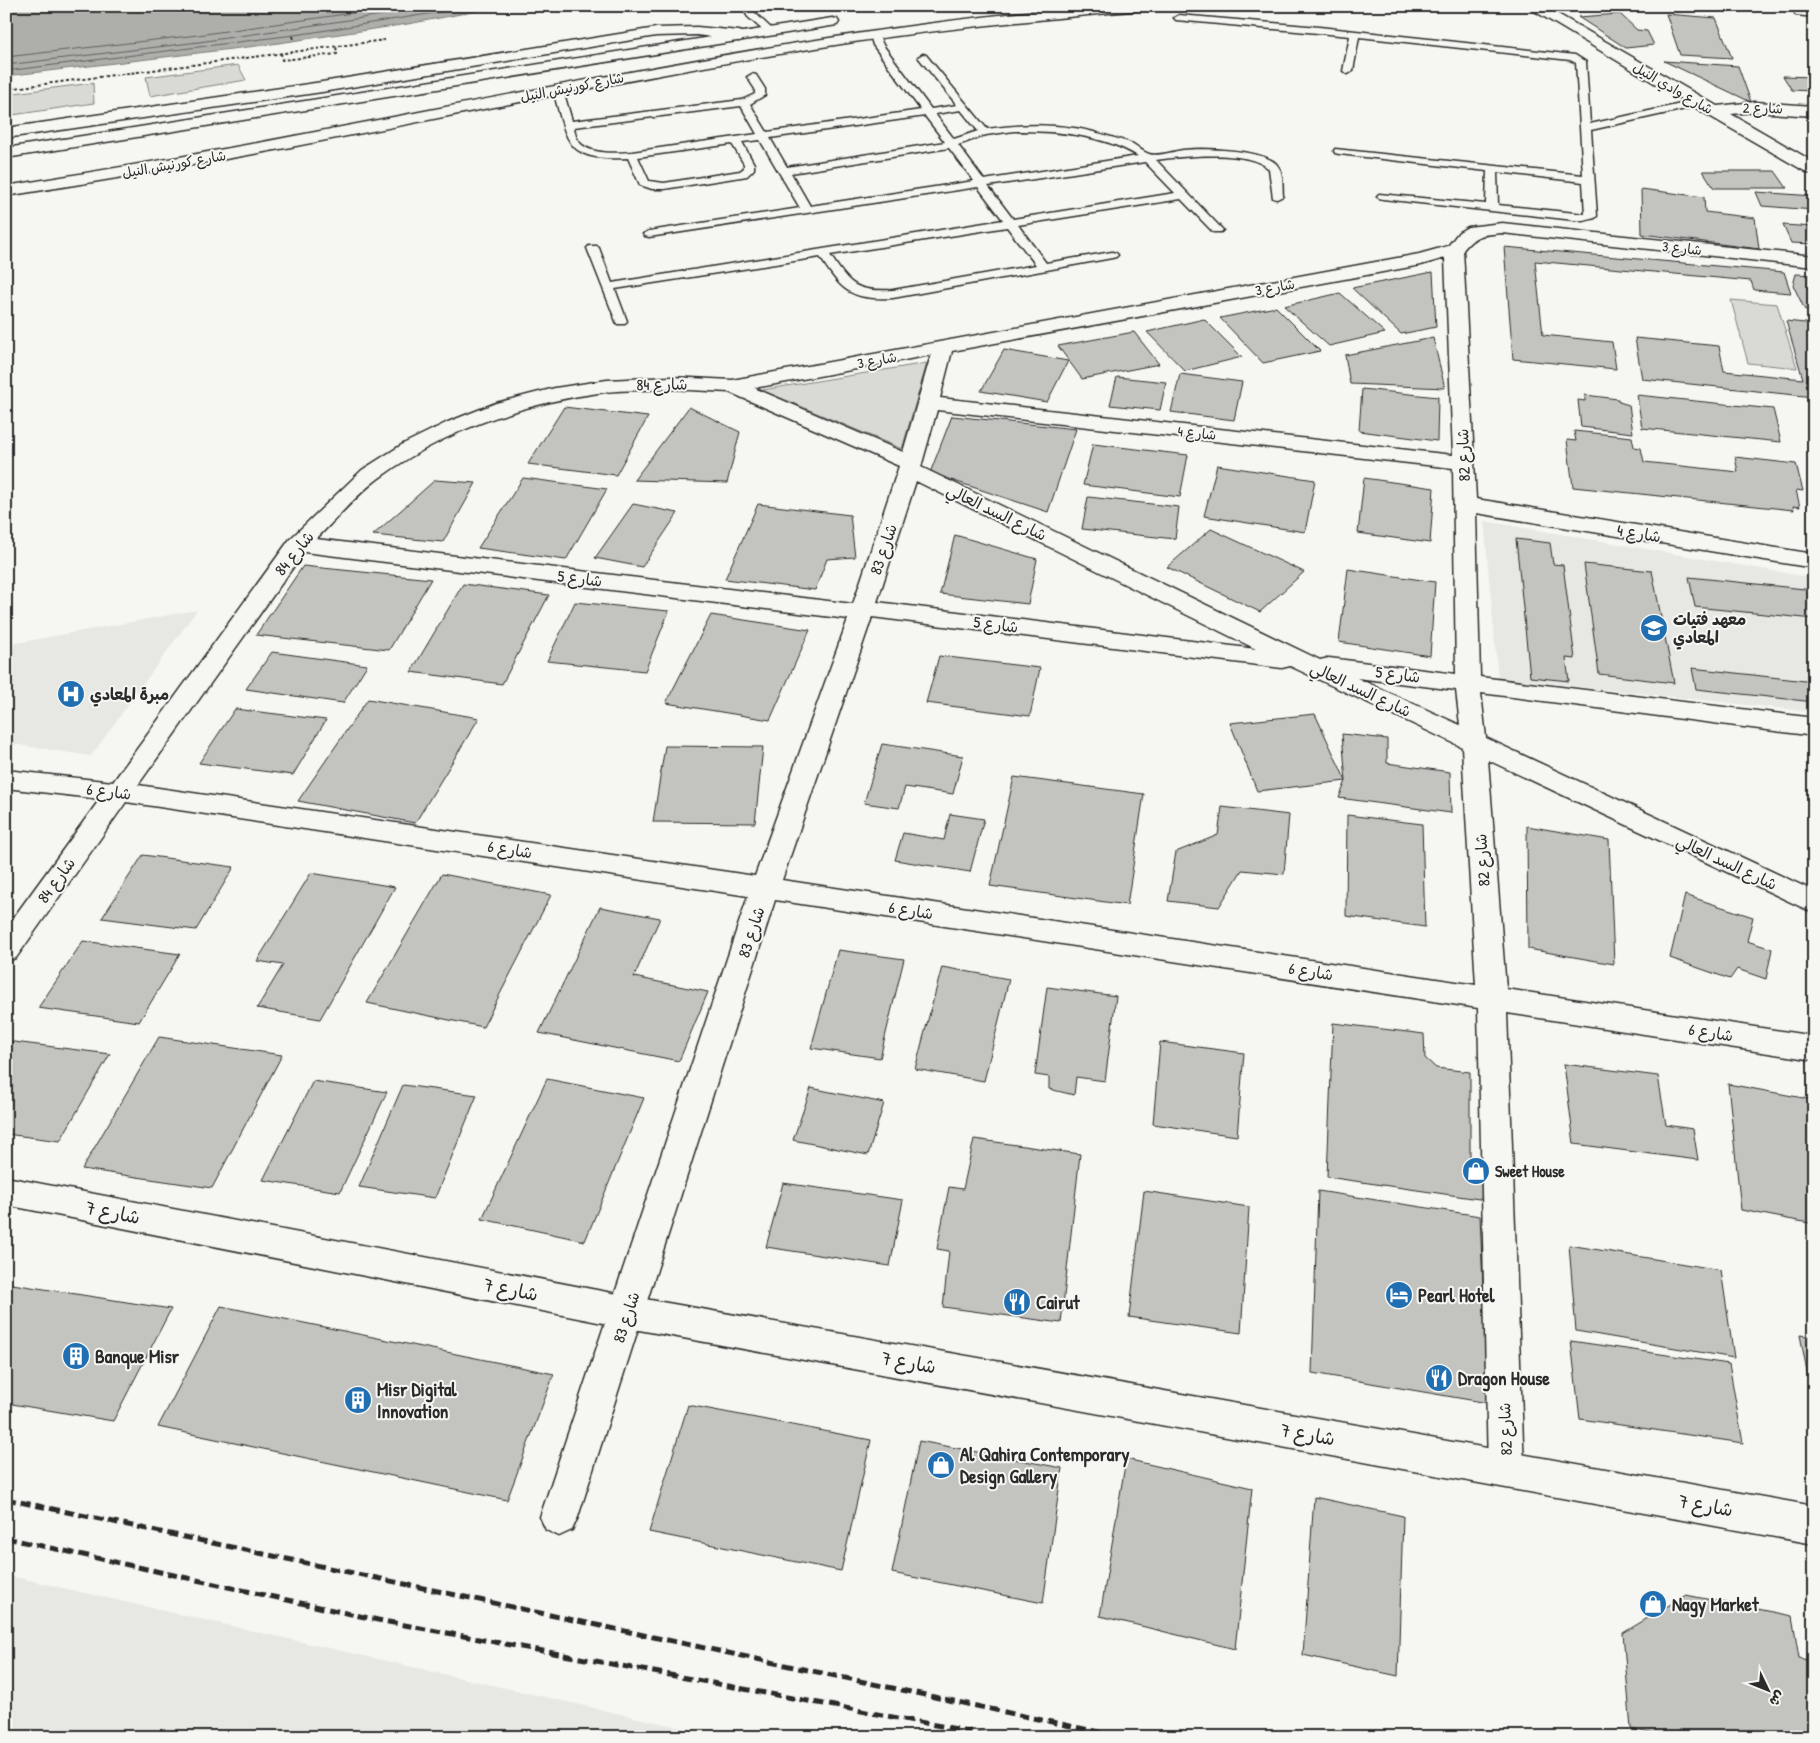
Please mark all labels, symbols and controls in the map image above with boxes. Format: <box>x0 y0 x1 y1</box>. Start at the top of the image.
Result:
street label: شارع وادي النيل <box>1629 57 1717 120</box>
street label: شارع كورنيش النيل <box>518 67 626 107</box>
street label: شارع 2 <box>1743 98 1783 118</box>
street label: شارع كورنيش النيل <box>120 145 228 183</box>
street label: شارع 3 <box>1661 236 1703 260</box>
street label: شارع 3 <box>1254 274 1296 300</box>
street label: شارع 3 <box>856 347 898 373</box>
street label: شارع 84 <box>636 373 688 396</box>
street label: شارع 4 <box>1177 421 1217 445</box>
street label: شارع 82 <box>1451 428 1476 482</box>
street label: شارع السد العالي <box>942 478 1051 549</box>
street label: شارع 4 <box>1615 519 1663 548</box>
street label: شارع 83 <box>864 521 903 578</box>
street label: شارع 84 <box>269 526 319 580</box>
street label: شارع 5 <box>556 564 604 593</box>
place label: معهد فتيات المعادي <box>1673 608 1746 650</box>
street label: شارع 5 <box>972 610 1020 639</box>
school or university icon: معهد فتيات المعادي <box>1639 613 1669 643</box>
street label: شارع السد العالي <box>1306 656 1415 726</box>
street label: شارع 5 <box>1374 660 1422 689</box>
hospital icon: مبرة المعادي <box>56 679 86 709</box>
place label: مبرة المعادي <box>90 683 169 707</box>
street label: شارع 6 <box>85 777 133 806</box>
street label: شارع السد العالي <box>1672 829 1781 899</box>
street label: شارع 82 <box>1469 833 1496 887</box>
street label: شارع 6 <box>486 835 534 864</box>
street label: شارع 84 <box>32 853 81 908</box>
street label: شارع 6 <box>887 896 935 925</box>
street label: شارع 83 <box>732 904 771 961</box>
street label: شارع 6 <box>1287 957 1335 986</box>
street label: شارع 6 <box>1687 1018 1735 1047</box>
shop icon: Sweet House <box>1461 1156 1491 1186</box>
place label: Sweet House <box>1495 1160 1565 1182</box>
street label: شارع 7 <box>83 1194 142 1231</box>
street label: شارع 7 <box>481 1271 540 1308</box>
hotel icon: Pearl Hotel <box>1384 1280 1414 1310</box>
place label: Pearl Hotel <box>1418 1282 1496 1308</box>
restaurant icon: Cairut <box>1002 1287 1032 1317</box>
street label: شارع 83 <box>607 1289 646 1346</box>
place label: Cairut <box>1036 1289 1081 1315</box>
building icon: Banque Misr <box>61 1341 91 1371</box>
place label: Banque Misr <box>95 1343 180 1370</box>
street label: شارع 7 <box>880 1344 938 1381</box>
restaurant icon: Dragon House <box>1424 1363 1454 1393</box>
place label: Dragon House <box>1458 1365 1550 1392</box>
place label: Misr Digital Innovation <box>377 1376 458 1424</box>
building icon: Misr Digital Innovation <box>343 1385 373 1415</box>
street label: شارع 82 <box>1493 1402 1518 1456</box>
street label: شارع 7 <box>1279 1416 1337 1453</box>
place label: Al Qahira Contemporary Design Gallery <box>960 1441 1130 1490</box>
shop icon: Al Qahira Contemporary Design Gallery <box>926 1450 956 1480</box>
street label: شارع 7 <box>1677 1487 1735 1524</box>
shop icon: Nagy Market <box>1638 1589 1668 1619</box>
place label: Nagy Market <box>1672 1591 1760 1618</box>
north arrow <box>1742 1666 1792 1716</box>
text: ش <box>1766 1687 1790 1711</box>

